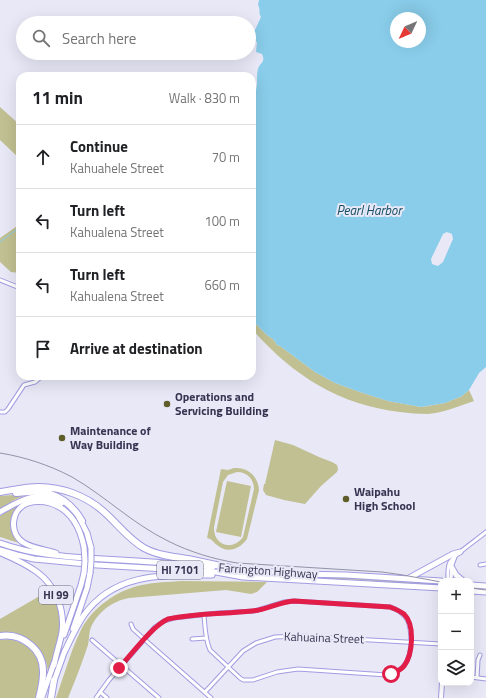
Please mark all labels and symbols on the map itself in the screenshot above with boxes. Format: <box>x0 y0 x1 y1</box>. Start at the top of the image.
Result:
north arrow <box>390 12 426 48</box>
water label: Pearl Harbor <box>336 200 403 220</box>
place label: Operations and Servicing Building <box>175 387 269 420</box>
marker: Operations and Servicing Building <box>162 399 172 409</box>
place label: Maintenance of Way Building <box>70 421 152 454</box>
marker: Maintenance of Way Building <box>57 433 67 443</box>
place label: Waipahu High School <box>354 482 415 515</box>
marker: Waipahu High School <box>341 494 351 504</box>
street label: Farrington Highway <box>218 558 318 583</box>
road number: HI 7101 <box>157 561 203 579</box>
road number: HI 99 <box>39 586 73 604</box>
street label: Kahuaina Street <box>284 627 365 648</box>
route end <box>110 659 128 677</box>
route start <box>382 665 400 683</box>

